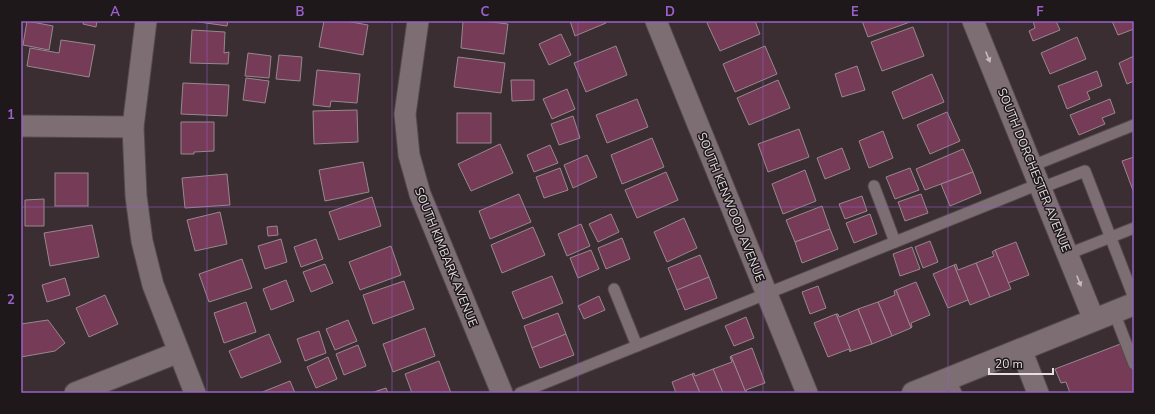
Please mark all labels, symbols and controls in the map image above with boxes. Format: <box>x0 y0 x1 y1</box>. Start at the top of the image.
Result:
text: A <box>110 3 120 21</box>
text: B <box>296 3 305 21</box>
text: C <box>481 3 490 21</box>
text: D <box>665 3 675 21</box>
text: E <box>851 3 859 21</box>
text: F <box>1036 3 1044 21</box>
one-way arrow <box>985 52 991 64</box>
street label: SOUTH DORCHESTER AVENUE <box>994 86 1074 254</box>
text: 1 <box>7 106 15 124</box>
street label: SOUTH KENWOOD AVENUE <box>694 130 768 284</box>
street label: SOUTH KIMBARK AVENUE <box>411 185 481 329</box>
one-way arrow <box>1076 276 1082 288</box>
text: 2 <box>7 291 15 309</box>
scale bar <box>989 350 1053 376</box>
text: 20 m <box>995 356 1023 372</box>

